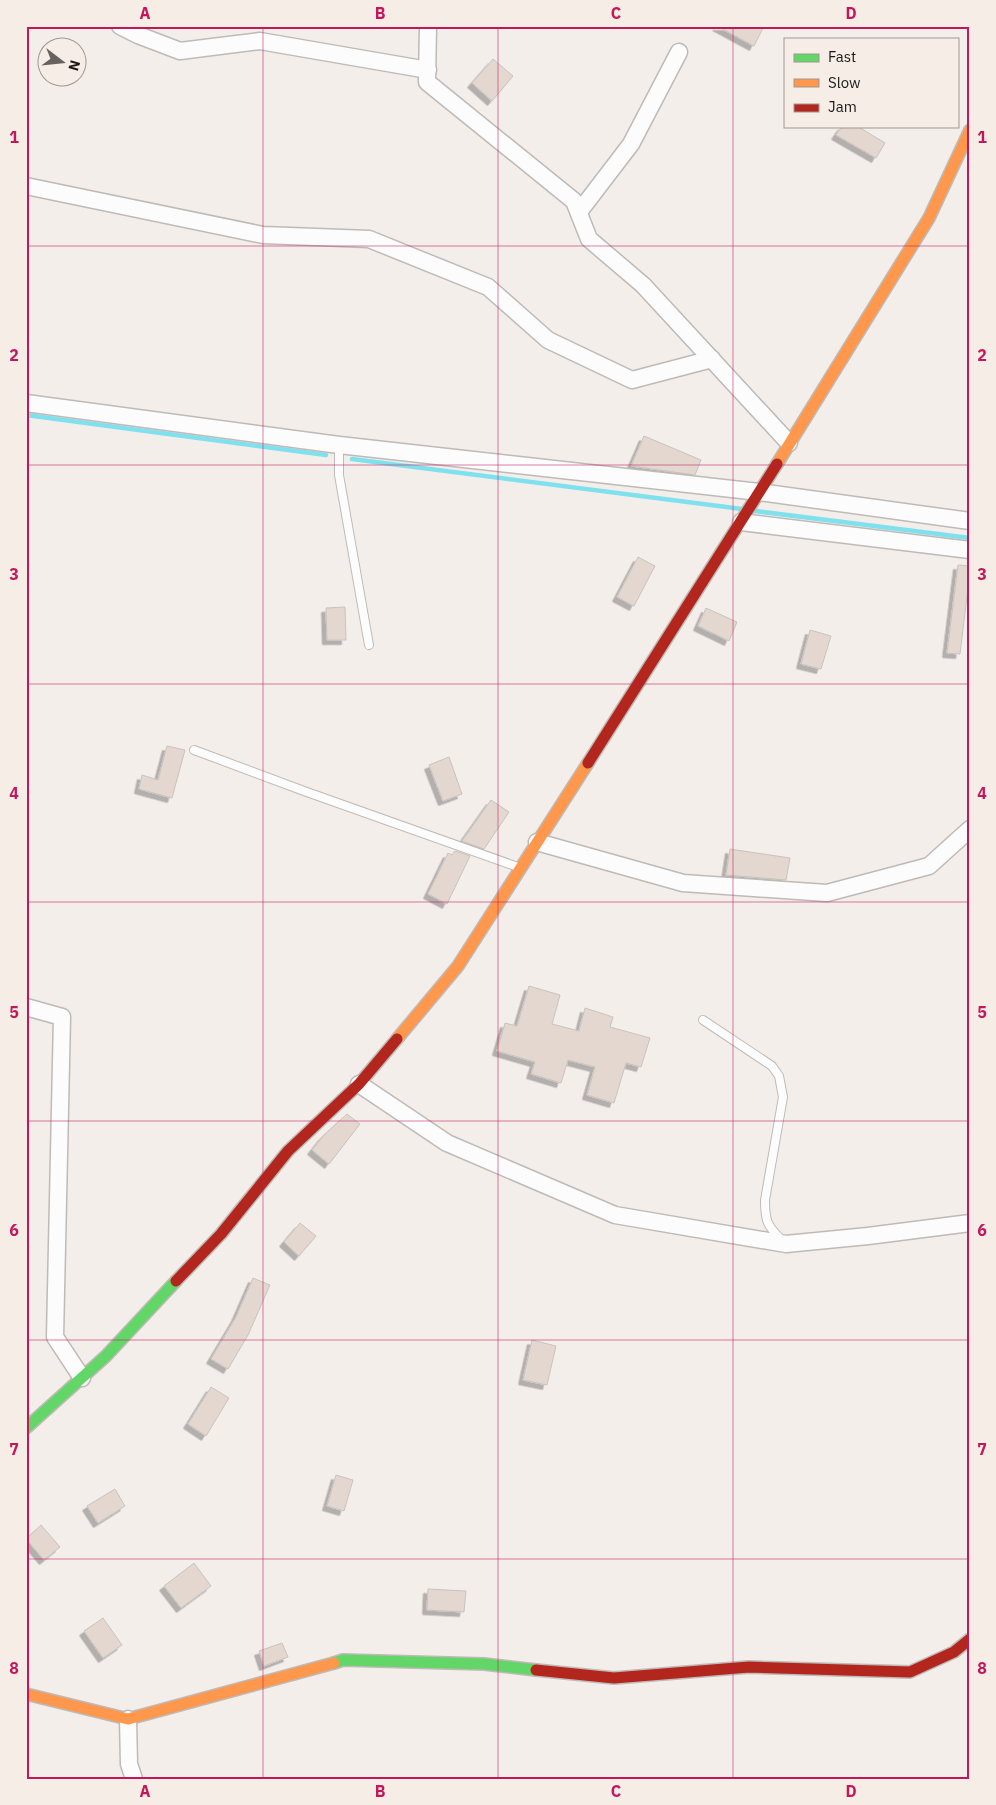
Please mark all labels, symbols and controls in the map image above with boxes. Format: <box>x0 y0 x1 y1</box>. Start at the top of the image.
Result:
text: A <box>140 3 151 23</box>
text: B <box>375 3 386 23</box>
text: C <box>611 3 621 23</box>
text: D <box>845 3 857 23</box>
north arrow <box>38 38 88 88</box>
legend <box>784 38 958 128</box>
text: Fast <box>828 47 856 66</box>
text: N <box>64 58 85 73</box>
text: Slow <box>828 73 861 92</box>
text: Jam <box>828 97 857 116</box>
text: 1 <box>9 127 19 147</box>
text: 1 <box>977 127 987 147</box>
text: 2 <box>9 345 19 365</box>
text: 2 <box>977 345 987 365</box>
text: 3 <box>9 564 19 584</box>
text: 3 <box>977 564 987 584</box>
text: 4 <box>9 783 19 803</box>
text: 4 <box>977 783 987 803</box>
text: 5 <box>9 1002 19 1022</box>
text: 5 <box>977 1002 987 1022</box>
text: 6 <box>9 1220 19 1240</box>
text: 6 <box>977 1220 987 1240</box>
text: 7 <box>9 1439 19 1459</box>
text: 7 <box>977 1439 987 1459</box>
text: 8 <box>9 1658 19 1678</box>
text: 8 <box>977 1658 987 1678</box>
text: A <box>140 1781 151 1801</box>
text: B <box>375 1781 386 1801</box>
text: C <box>611 1781 621 1801</box>
text: D <box>845 1781 857 1801</box>

